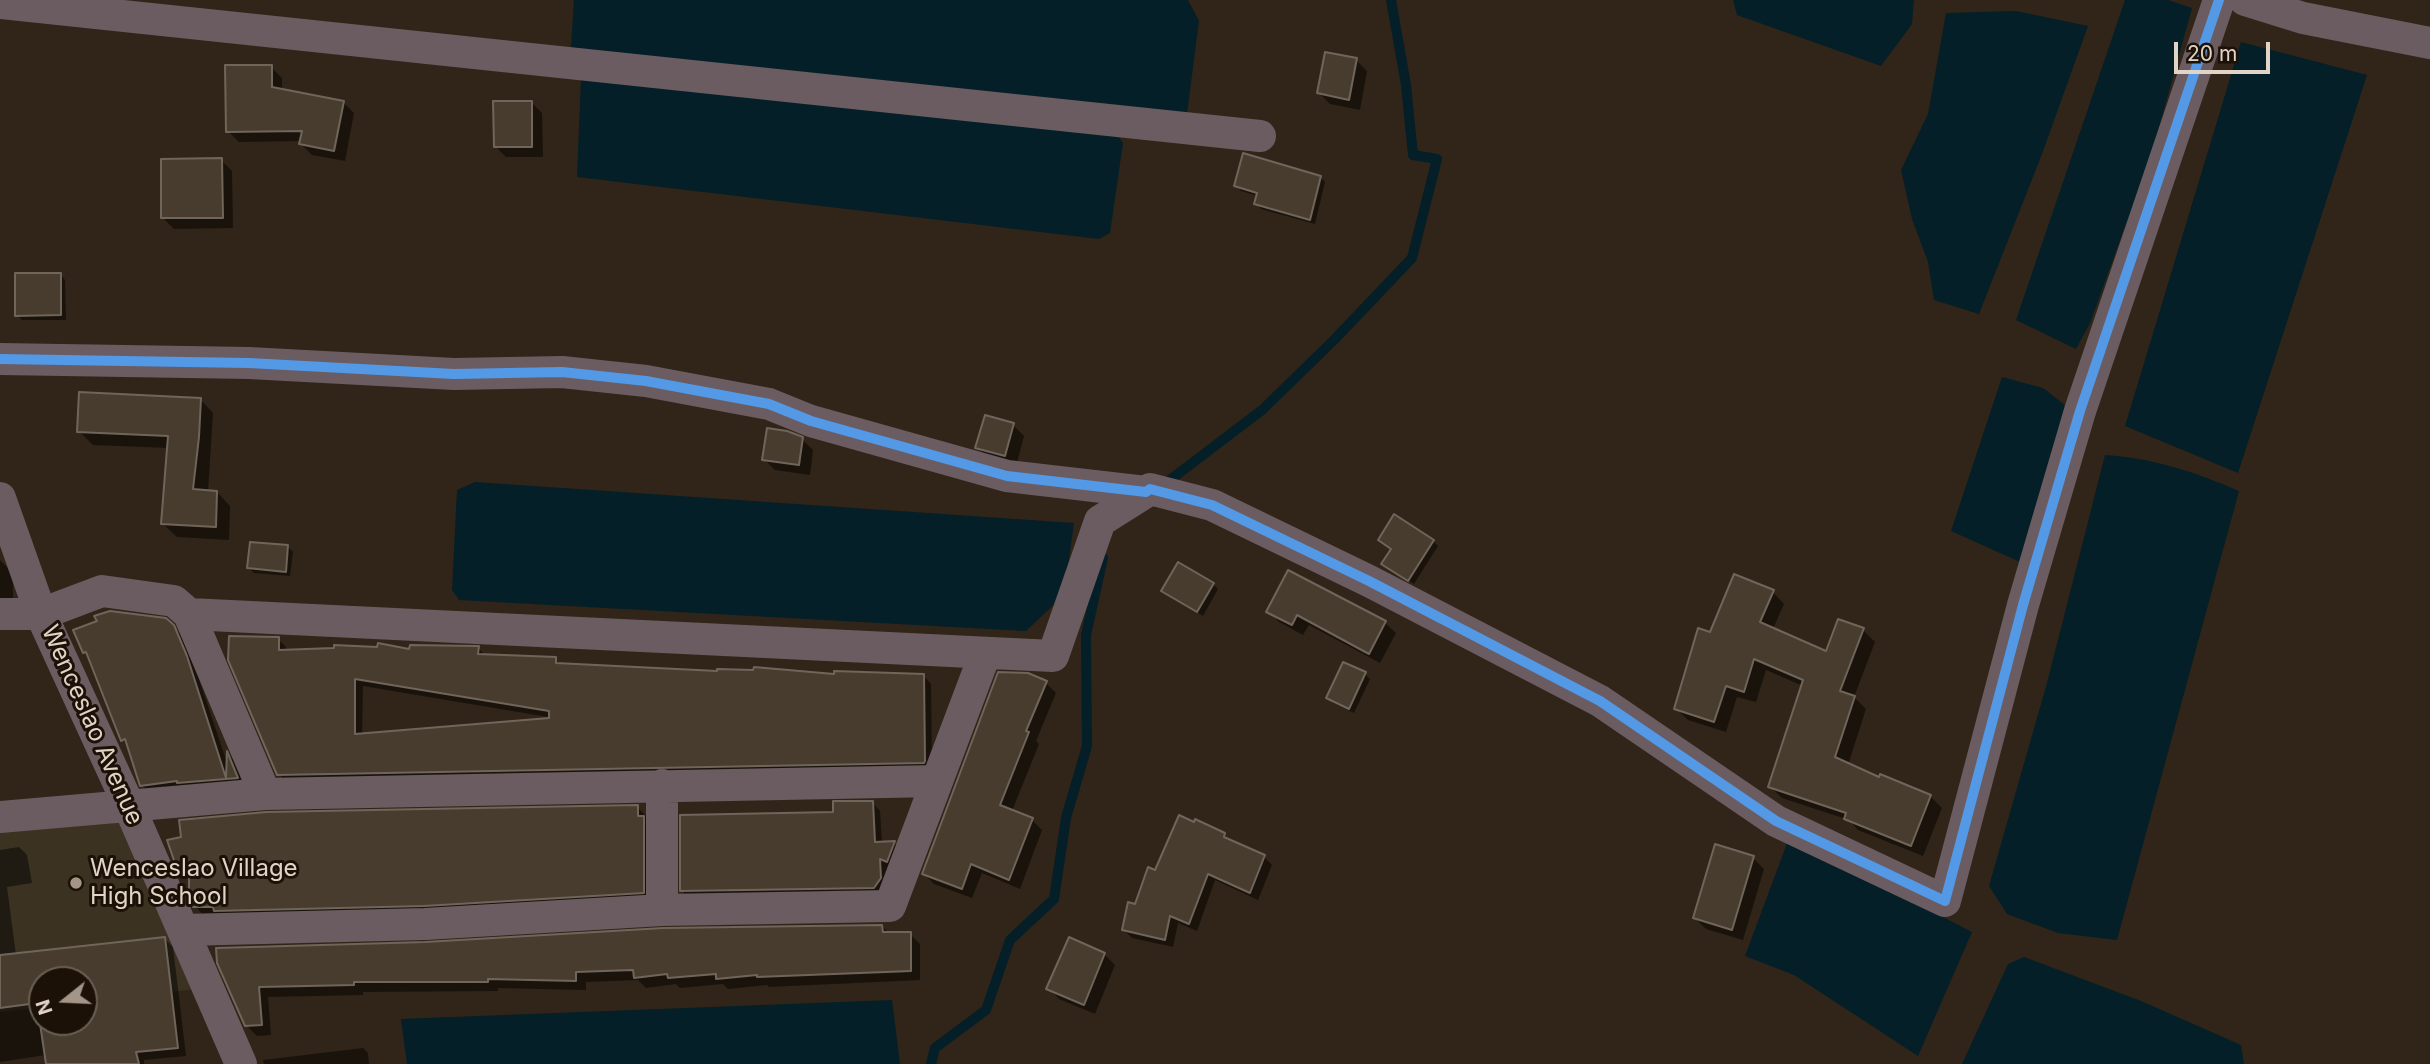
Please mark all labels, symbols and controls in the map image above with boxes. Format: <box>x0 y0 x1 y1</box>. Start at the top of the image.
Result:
scale bar <box>2178 28 2274 72</box>
text: 20 m <box>2187 41 2237 66</box>
street label: Wenceslao Avenue <box>35 621 149 829</box>
place label: Wenceslao Village High School <box>90 855 298 911</box>
marker: Wenceslao Village High School <box>68 875 84 891</box>
north arrow <box>28 966 98 1036</box>
text: N <box>31 997 58 1017</box>

